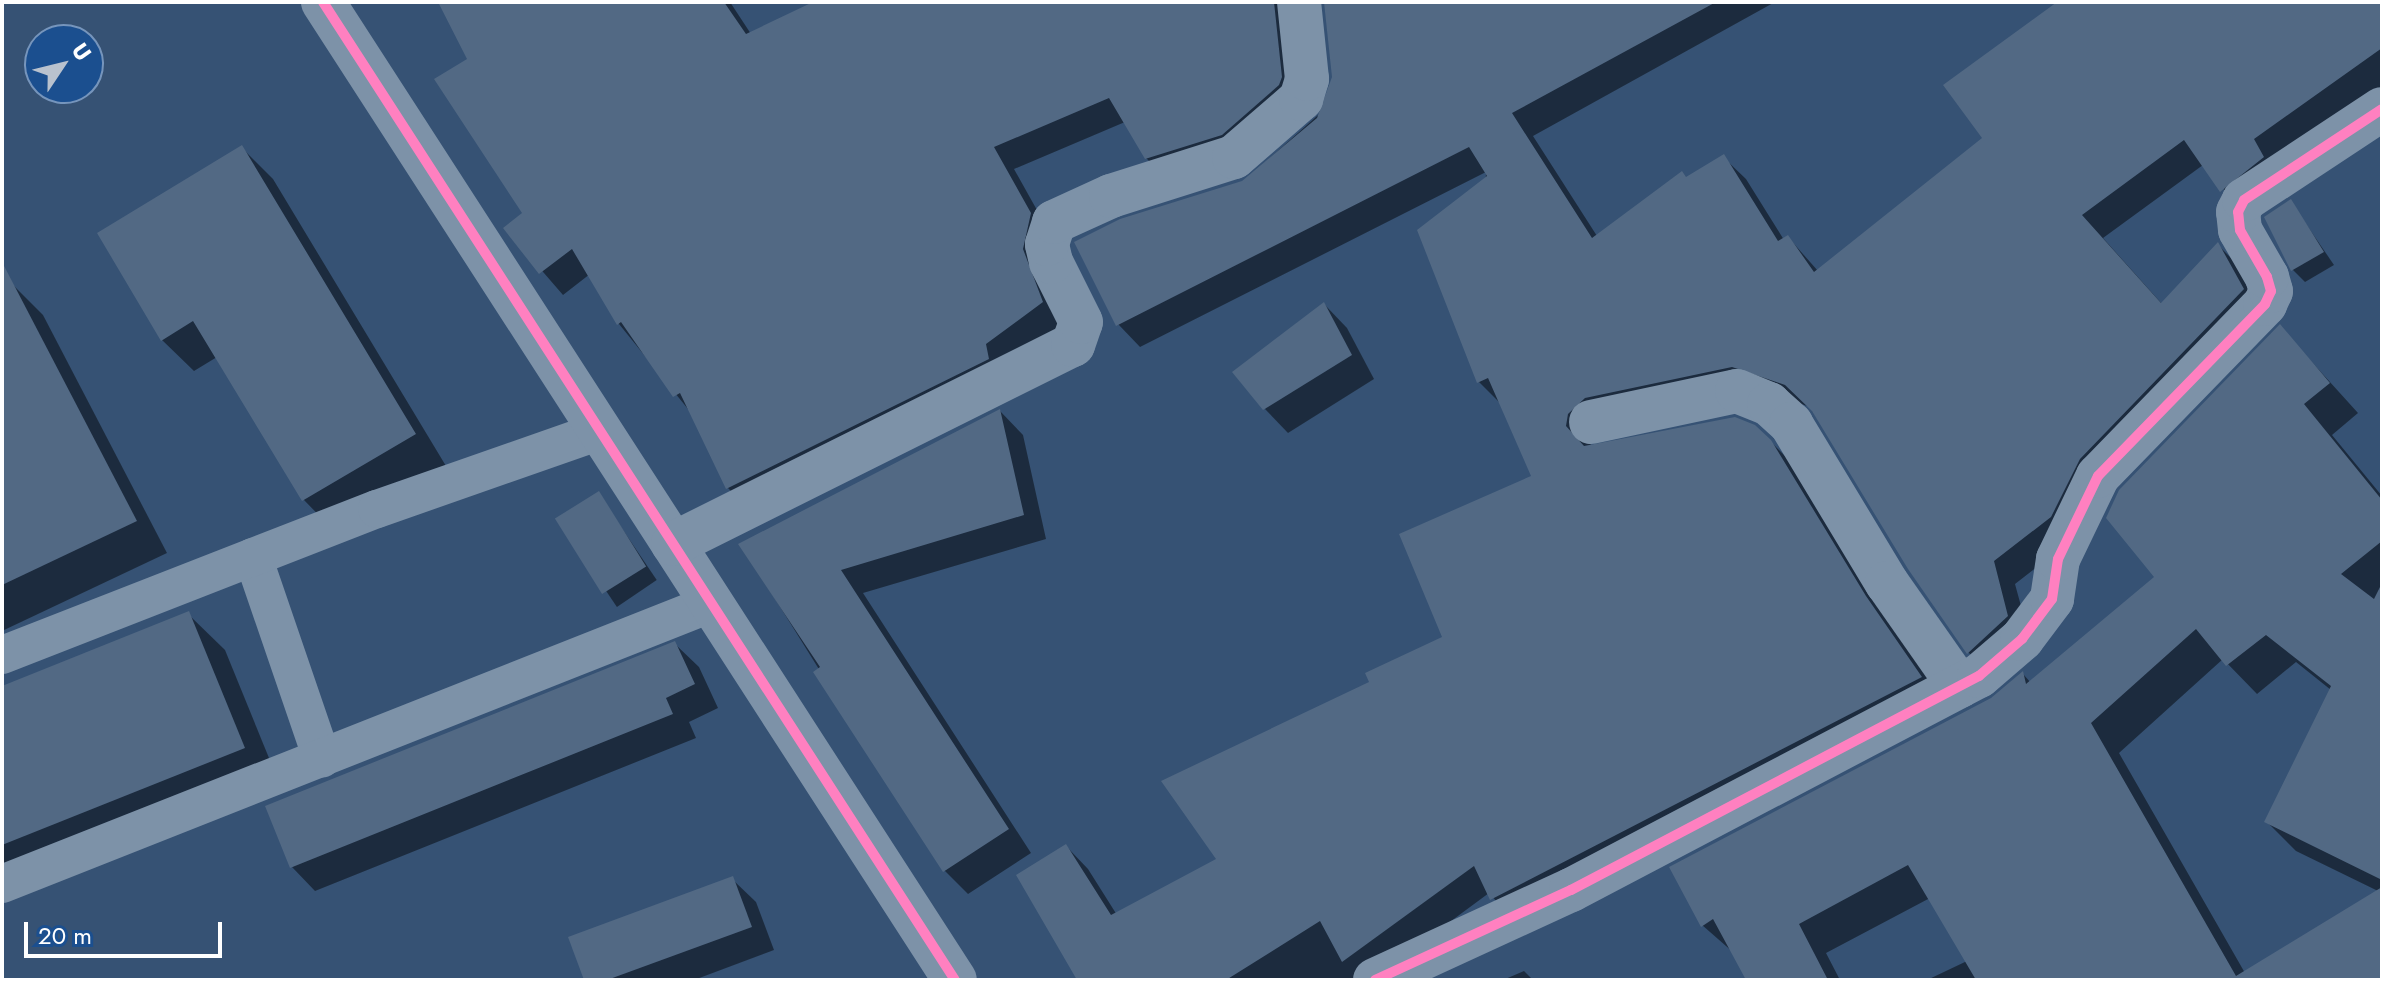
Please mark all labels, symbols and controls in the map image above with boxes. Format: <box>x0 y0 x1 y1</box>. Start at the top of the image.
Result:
north arrow <box>24 24 104 104</box>
text: U <box>64 36 100 67</box>
scale bar <box>28 906 226 956</box>
text: 20 m <box>38 918 92 953</box>

